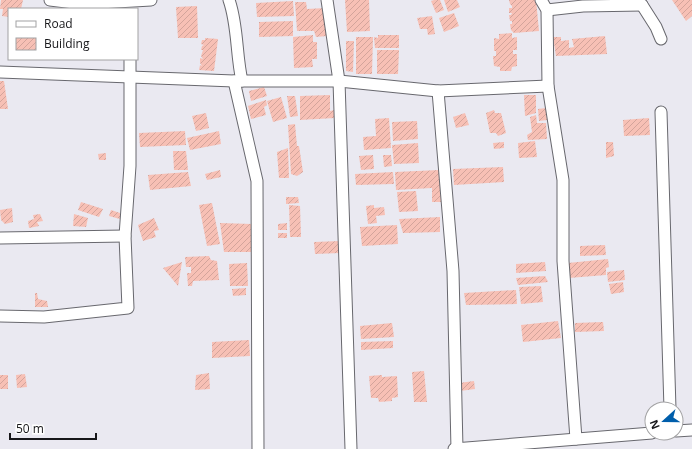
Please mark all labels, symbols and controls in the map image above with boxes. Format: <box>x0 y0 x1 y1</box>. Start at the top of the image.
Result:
legend <box>8 8 138 60</box>
text: Road <box>44 15 73 32</box>
text: Building <box>44 35 90 52</box>
north arrow <box>644 401 684 441</box>
scale bar <box>10 415 96 441</box>
text: N <box>646 418 663 432</box>
text: 50 m <box>16 420 44 437</box>

